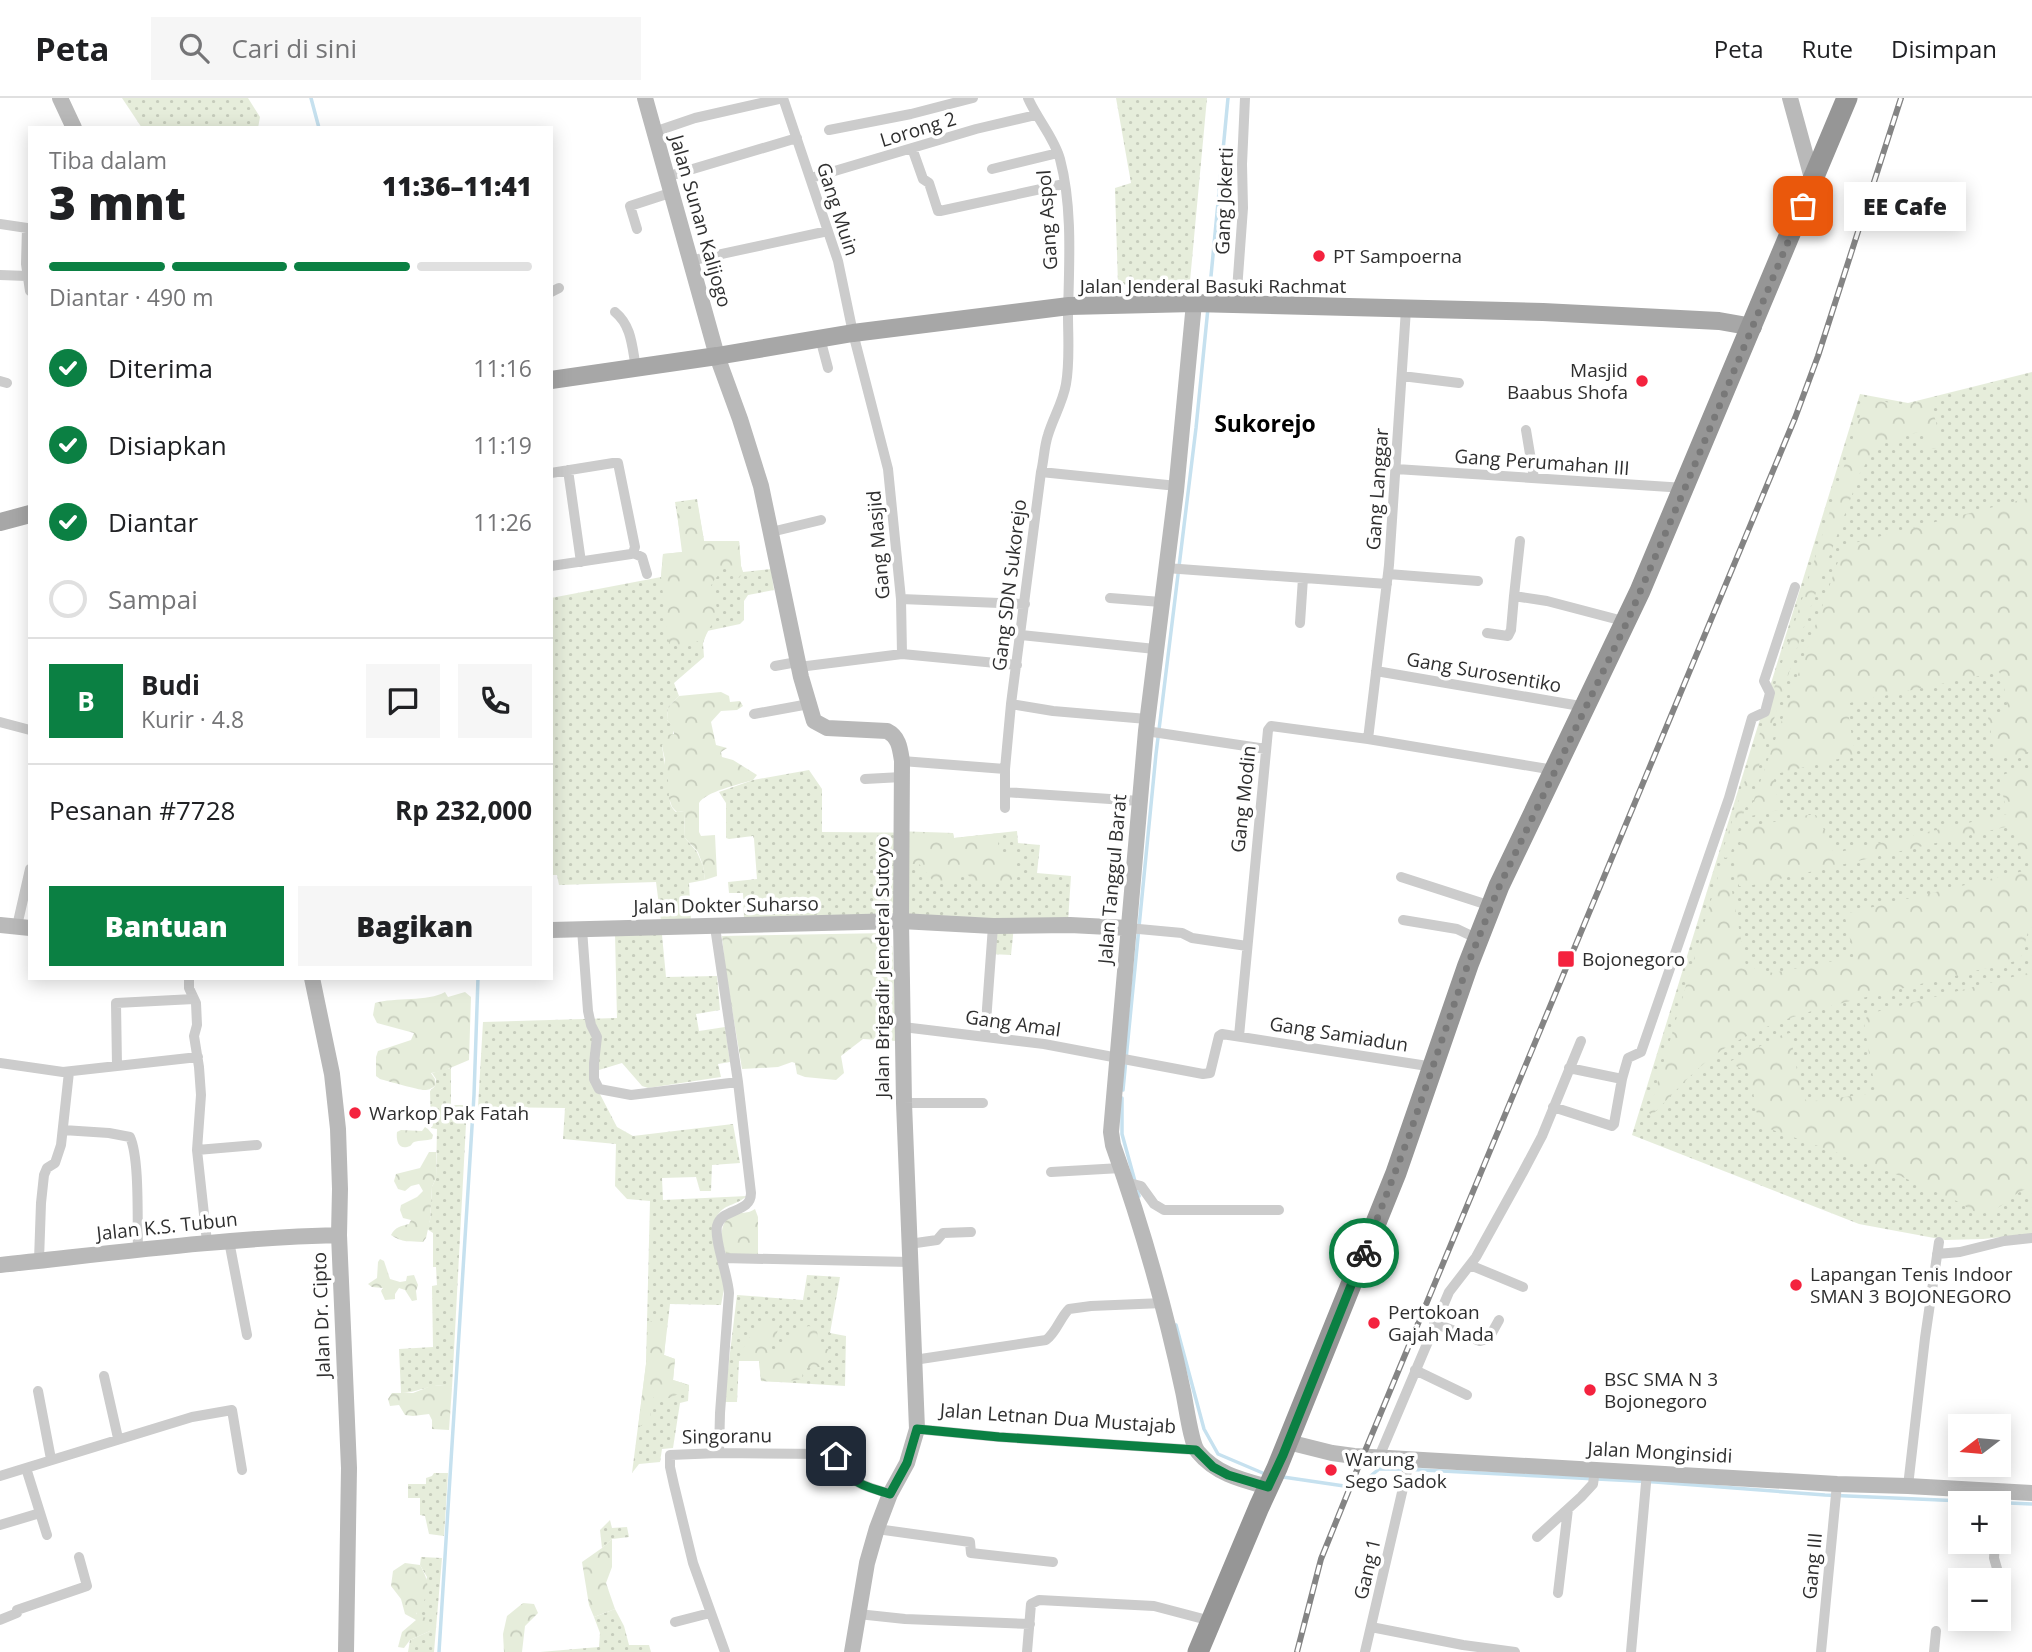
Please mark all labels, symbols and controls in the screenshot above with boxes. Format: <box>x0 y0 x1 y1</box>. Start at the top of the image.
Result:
search box <box>151 17 641 80</box>
text: Peta <box>35 26 109 71</box>
icon: search <box>175 29 213 67</box>
text: Cari di sini <box>231 30 357 66</box>
text: Peta <box>1714 32 1764 65</box>
text: Rute <box>1802 32 1853 65</box>
text: Disimpan <box>1891 32 1997 65</box>
street label: Lorong 2 <box>877 105 959 153</box>
street label: Jalan Sunan Kalijogo <box>663 130 738 310</box>
text: Tiba dalam <box>49 144 167 176</box>
street label: Gang Jokerti <box>1209 147 1239 255</box>
street label: Gang Muin <box>811 159 865 259</box>
text: 11:36–11:41 <box>382 168 532 204</box>
street label: Gang Aspol <box>1031 169 1063 271</box>
text: 3 mnt <box>49 171 186 233</box>
pin <box>1773 176 1833 236</box>
callout: EE Cafe <box>1845 182 1968 230</box>
icon: bag <box>1784 187 1822 225</box>
text: EE Cafe <box>1863 190 1947 222</box>
place label: PT Sampoerna <box>1333 243 1462 269</box>
marker: PT Sampoerna <box>1311 248 1327 264</box>
street label: Jalan Jenderal Basuki Rachmat <box>1078 273 1347 299</box>
text: Diantar · 490 m <box>49 281 213 313</box>
icon: check <box>49 349 87 387</box>
text: Diterima <box>108 350 213 386</box>
text: 11:16 <box>473 352 532 384</box>
place label: Masjid Baabus Shofa <box>1507 357 1628 405</box>
marker: Masjid Baabus Shofa <box>1634 373 1650 389</box>
district label: Sukorejo <box>1214 407 1316 439</box>
icon: check <box>49 426 87 464</box>
text: Disiapkan <box>108 427 227 463</box>
street label: Gang Langgar <box>1360 427 1394 551</box>
text: 11:19 <box>473 429 532 461</box>
street label: Gang Perumahan III <box>1453 443 1631 481</box>
street label: Gang Masjid <box>860 489 896 601</box>
street label: Gang SDN Sukorejo <box>986 498 1032 672</box>
icon: check <box>49 503 87 541</box>
text: Diantar <box>108 504 198 540</box>
text: 11:26 <box>473 506 532 538</box>
text: Sampai <box>108 581 198 617</box>
street label: Gang Surosentiko <box>1404 646 1564 698</box>
button: chat <box>366 664 440 738</box>
button: phone <box>458 664 532 738</box>
text: Budi <box>141 667 200 703</box>
text: B <box>77 683 95 719</box>
text: Kurir · 4.8 <box>141 703 244 735</box>
street label: Gang Modin <box>1224 744 1262 854</box>
text: Pesanan #7728 <box>49 792 235 828</box>
text: Rp 232,000 <box>395 792 532 828</box>
street label: Jalan Tanggul Barat <box>1091 793 1132 967</box>
street label: Jalan Brigadir Jenderal Sutoyo <box>869 836 895 1100</box>
button: Bantuan <box>49 886 284 966</box>
button: Bagikan <box>298 886 532 966</box>
street label: Jalan Dokter Suharso <box>631 890 819 920</box>
place label: Bojonegoro <box>1582 946 1685 972</box>
marker: Bojonegoro <box>1556 949 1576 969</box>
street label: Gang Amal <box>964 1003 1062 1043</box>
street label: Gang Samiadun <box>1268 1010 1410 1058</box>
place label: Warkop Pak Fatah <box>369 1100 529 1126</box>
marker: Warkop Pak Fatah <box>347 1105 363 1121</box>
street label: Jalan K.S. Tubun <box>93 1206 239 1247</box>
courier <box>1329 1218 1399 1288</box>
icon: bike <box>1345 1234 1383 1272</box>
street label: Jalan Dr. Cipto <box>306 1252 336 1380</box>
place label: Lapangan Tenis Indoor SMAN 3 BOJONEGORO <box>1810 1261 2013 1309</box>
marker: Lapangan Tenis Indoor SMAN 3 BOJONEGORO <box>1788 1277 1804 1293</box>
place label: Pertokoan Gajah Mada <box>1388 1299 1494 1347</box>
marker: Pertokoan Gajah Mada <box>1366 1315 1382 1331</box>
place label: BSC SMA N 3 Bojonegoro <box>1604 1366 1718 1414</box>
marker: BSC SMA N 3 Bojonegoro <box>1582 1382 1598 1398</box>
street label: Jalan Letnan Dua Mustajab <box>937 1397 1177 1439</box>
north arrow <box>1948 1414 2011 1477</box>
map controls <box>1948 1414 2011 1631</box>
street label: Singoranu <box>682 1422 772 1450</box>
pin <box>806 1426 866 1486</box>
street label: Jalan Monginsidi <box>1585 1435 1733 1469</box>
icon: home <box>817 1437 855 1475</box>
place label: Warung Sego Sadok <box>1345 1446 1447 1494</box>
marker: Warung Sego Sadok <box>1323 1462 1339 1478</box>
button: + <box>1948 1491 2011 1554</box>
street label: Gang III <box>1796 1531 1828 1601</box>
street label: Gang 1 <box>1347 1536 1387 1602</box>
button: − <box>1948 1568 2011 1631</box>

